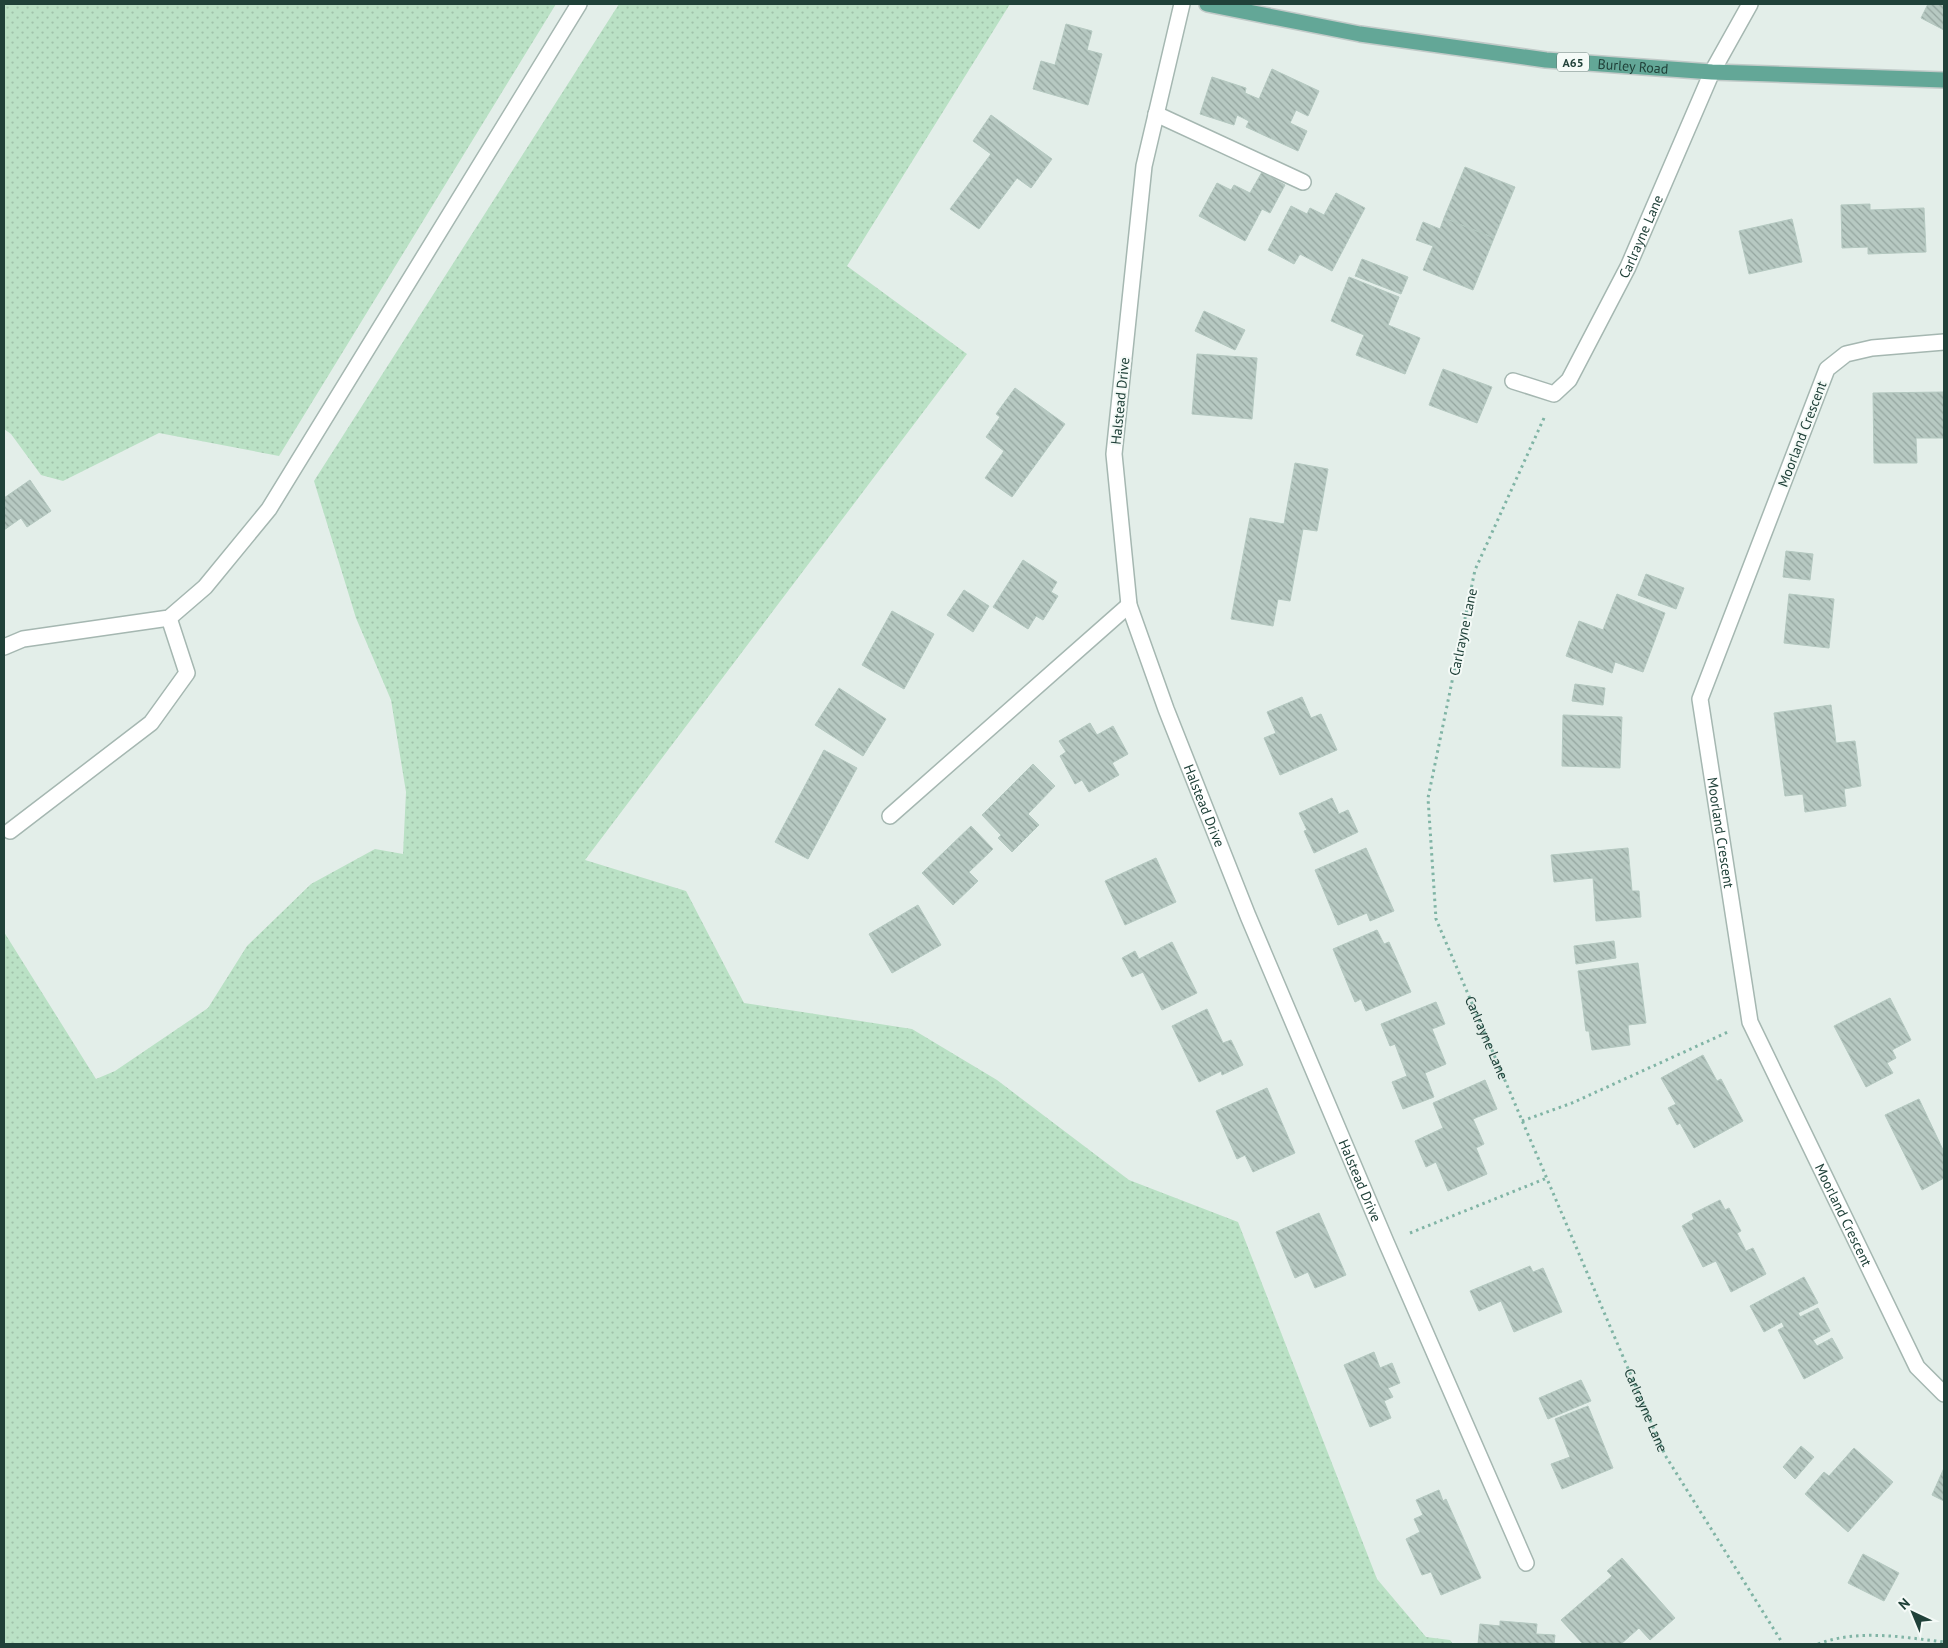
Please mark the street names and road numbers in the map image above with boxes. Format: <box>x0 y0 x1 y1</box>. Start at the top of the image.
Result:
road number: A65 <box>1557 52 1589 72</box>
street label: Burley Road <box>1597 55 1669 78</box>
street label: Carlrayne Lane <box>1615 192 1667 281</box>
street label: Halstead Drive <box>1106 356 1134 446</box>
street label: Moorland Crescent <box>1774 378 1831 489</box>
street label: Carlrayne Lane <box>1445 587 1481 677</box>
street label: Halstead Drive <box>1180 761 1229 850</box>
street label: Moorland Crescent <box>1703 776 1738 890</box>
street label: Carlrayne Lane <box>1461 993 1512 1082</box>
street label: Halstead Drive <box>1335 1137 1385 1224</box>
street label: Moorland Crescent <box>1811 1161 1876 1270</box>
street label: Carlrayne Lane <box>1620 1366 1672 1455</box>

